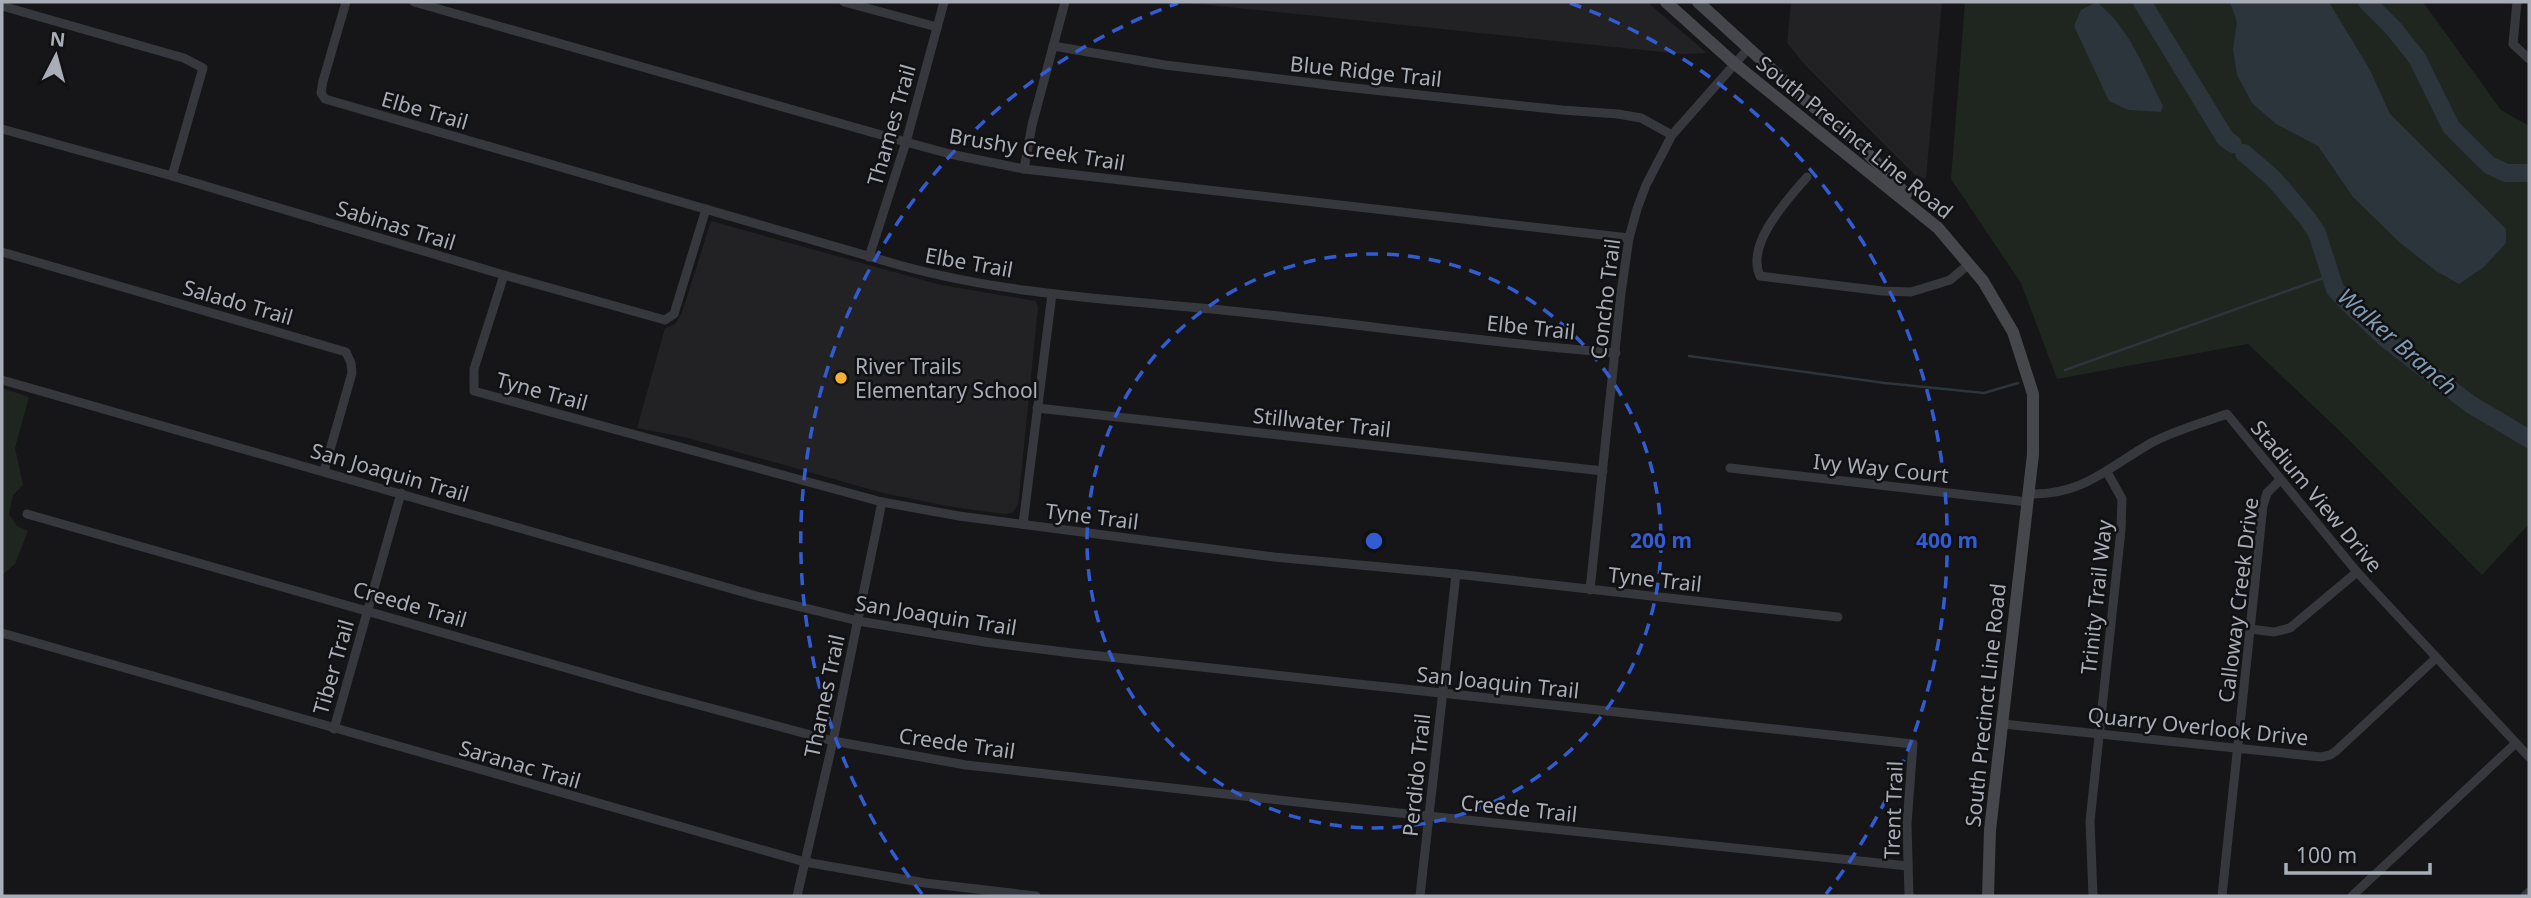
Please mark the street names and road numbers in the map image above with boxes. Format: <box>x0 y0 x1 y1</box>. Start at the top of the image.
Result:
street label: Blue Ridge Trail <box>1289 49 1443 93</box>
street label: South Precinct Line Road <box>1751 49 1959 225</box>
street label: Thames Trail <box>860 61 922 189</box>
street label: Elbe Trail <box>378 84 472 136</box>
street label: Brushy Creek Trail <box>947 121 1127 177</box>
street label: Sabinas Trail <box>333 194 459 256</box>
street label: Concho Trail <box>1584 237 1626 361</box>
street label: Elbe Trail <box>923 241 1015 283</box>
street label: Salado Trail <box>180 273 296 331</box>
street label: Elbe Trail <box>1485 308 1577 346</box>
street label: Tyne Trail <box>493 365 591 417</box>
street label: Stillwater Trail <box>1252 401 1392 443</box>
street label: Stadium View Drive <box>2245 414 2389 578</box>
street label: San Joaquin Trail <box>308 436 472 508</box>
street label: Ivy Way Court <box>1812 447 1951 489</box>
street label: Tyne Trail <box>1044 496 1140 536</box>
street label: Calloway Creek Drive <box>2212 496 2264 704</box>
street label: Trinity Trail Way <box>2074 518 2118 676</box>
street label: Tyne Trail <box>1607 560 1703 598</box>
street label: Creede Trail <box>350 574 470 634</box>
street label: South Precinct Line Road <box>1958 582 2012 828</box>
street label: San Joaquin Trail <box>853 588 1019 642</box>
street label: Tiber Trail <box>306 616 360 718</box>
street label: Thames Trail <box>797 632 851 760</box>
street label: San Joaquin Trail <box>1415 660 1581 704</box>
street label: Quarry Overlook Drive <box>2086 700 2310 752</box>
street label: Perdido Trail <box>1396 712 1436 838</box>
street label: Creede Trail <box>897 721 1017 765</box>
street label: Saranac Trail <box>456 733 584 795</box>
street label: Trent Trail <box>1877 760 1909 860</box>
street label: Creede Trail <box>1459 788 1579 828</box>

